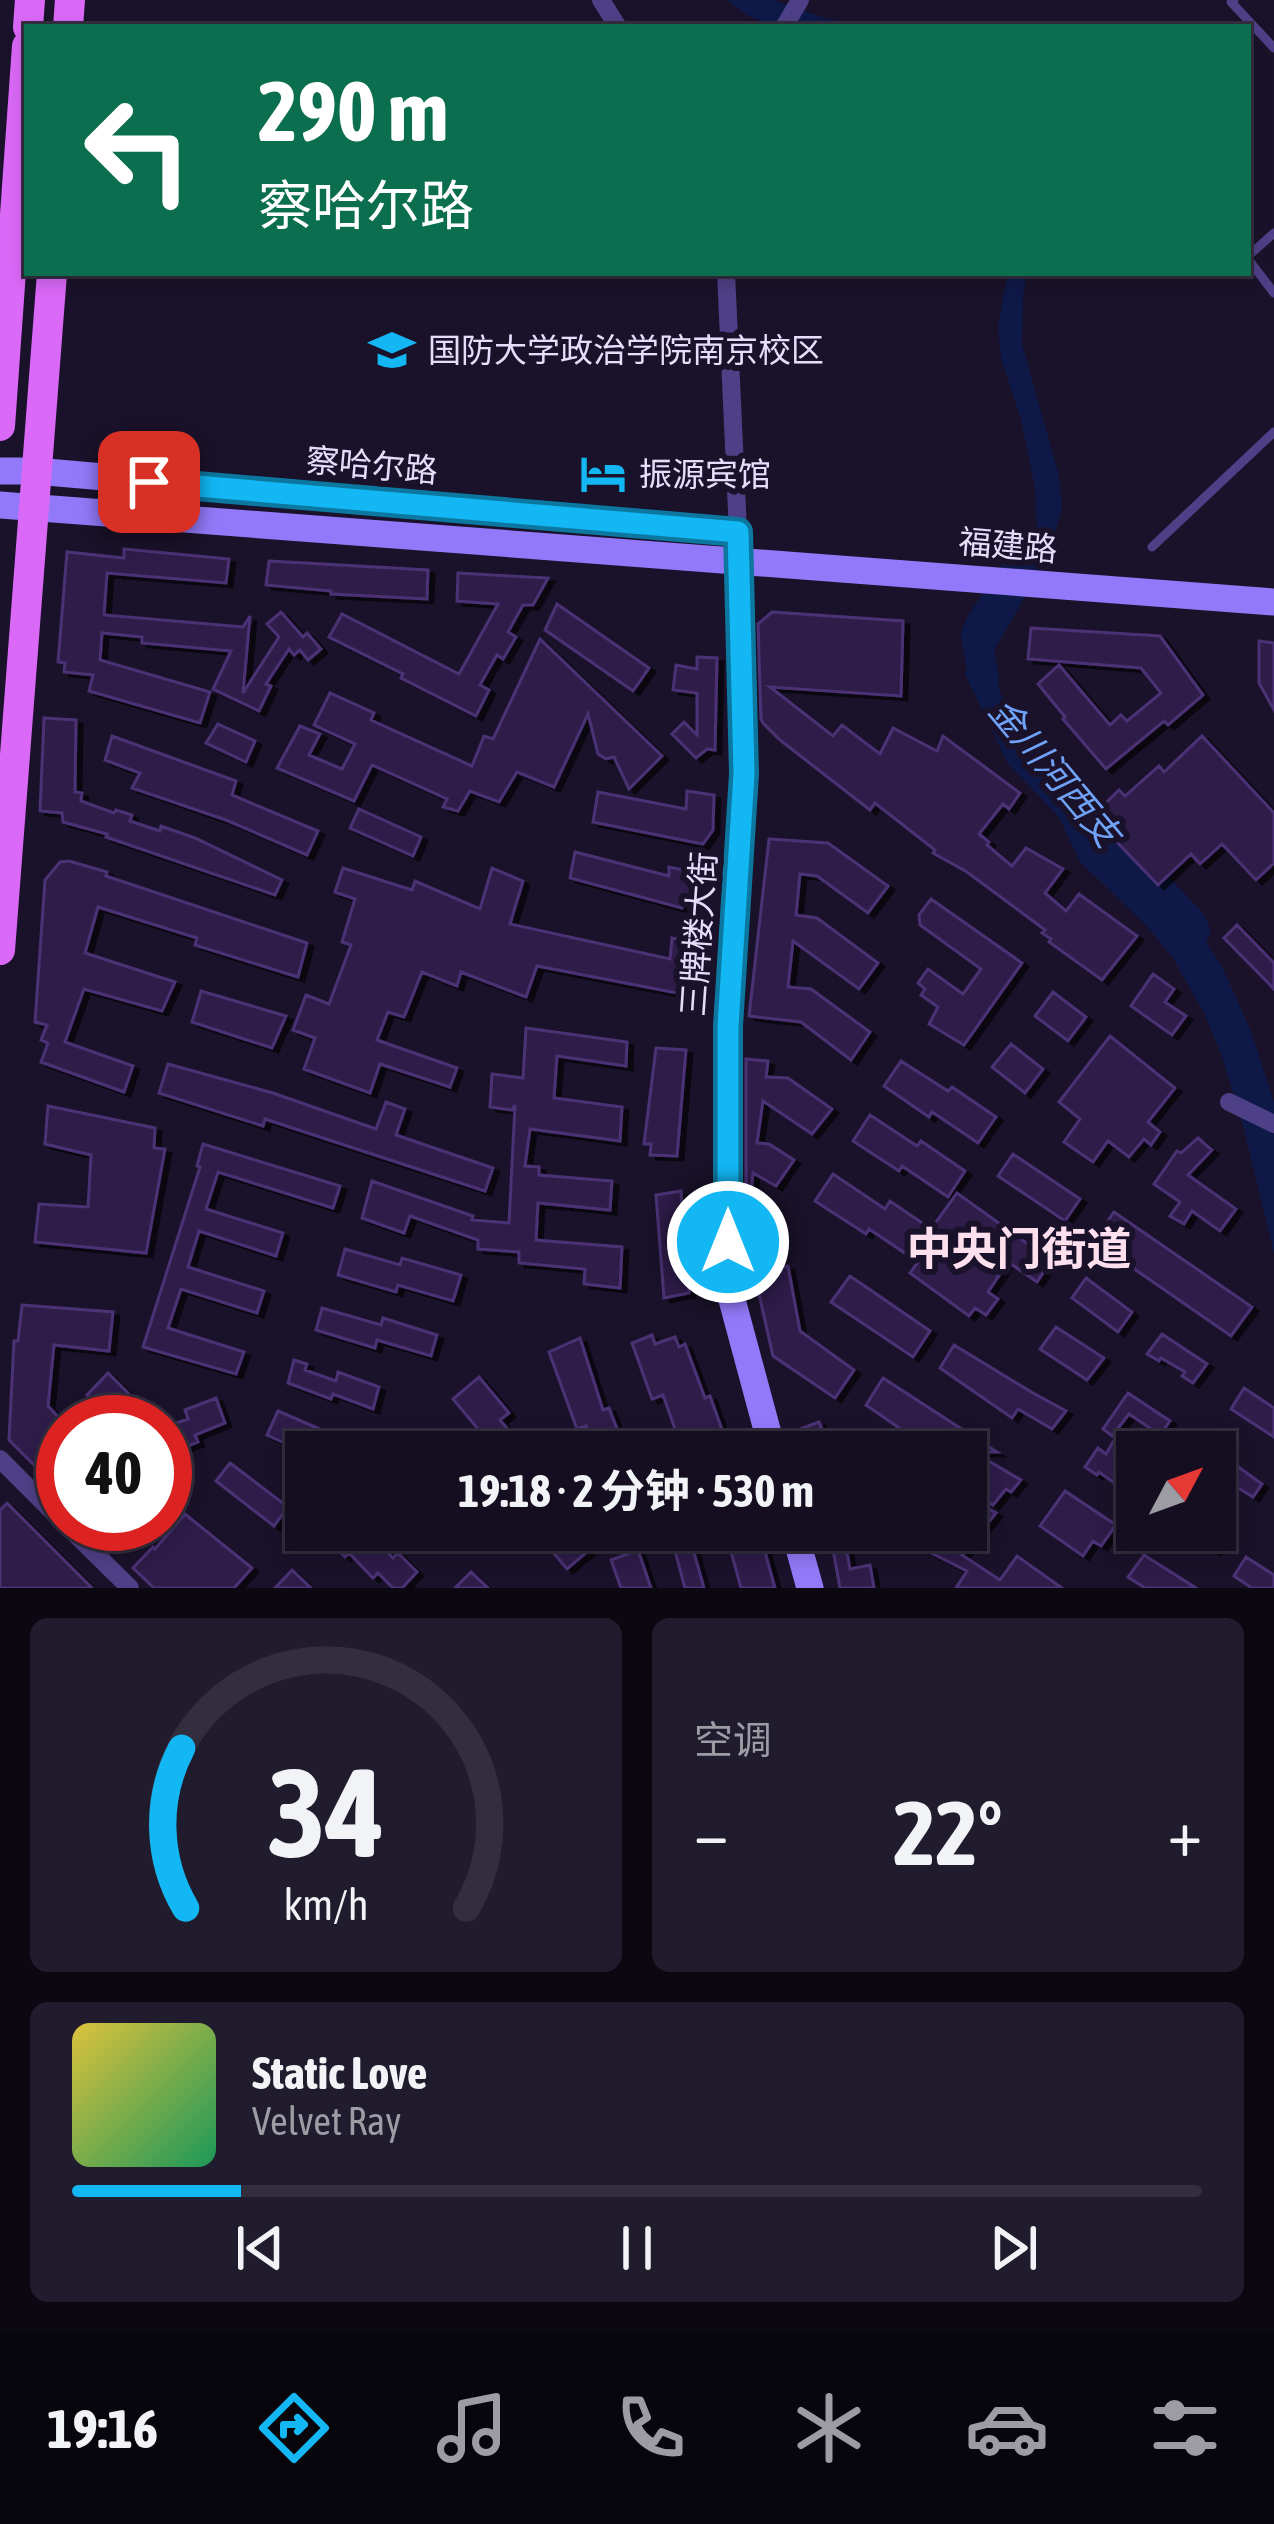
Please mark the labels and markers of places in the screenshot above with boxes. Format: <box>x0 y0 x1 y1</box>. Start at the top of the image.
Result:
school or university icon: 国防大学政治学院南京校区 <box>367 325 417 375</box>
place label: 国防大学政治学院南京校区 <box>428 331 824 369</box>
pin <box>98 431 200 533</box>
hotel icon: 振源宾馆 <box>578 449 628 499</box>
place label: 振源宾馆 <box>639 455 771 493</box>

